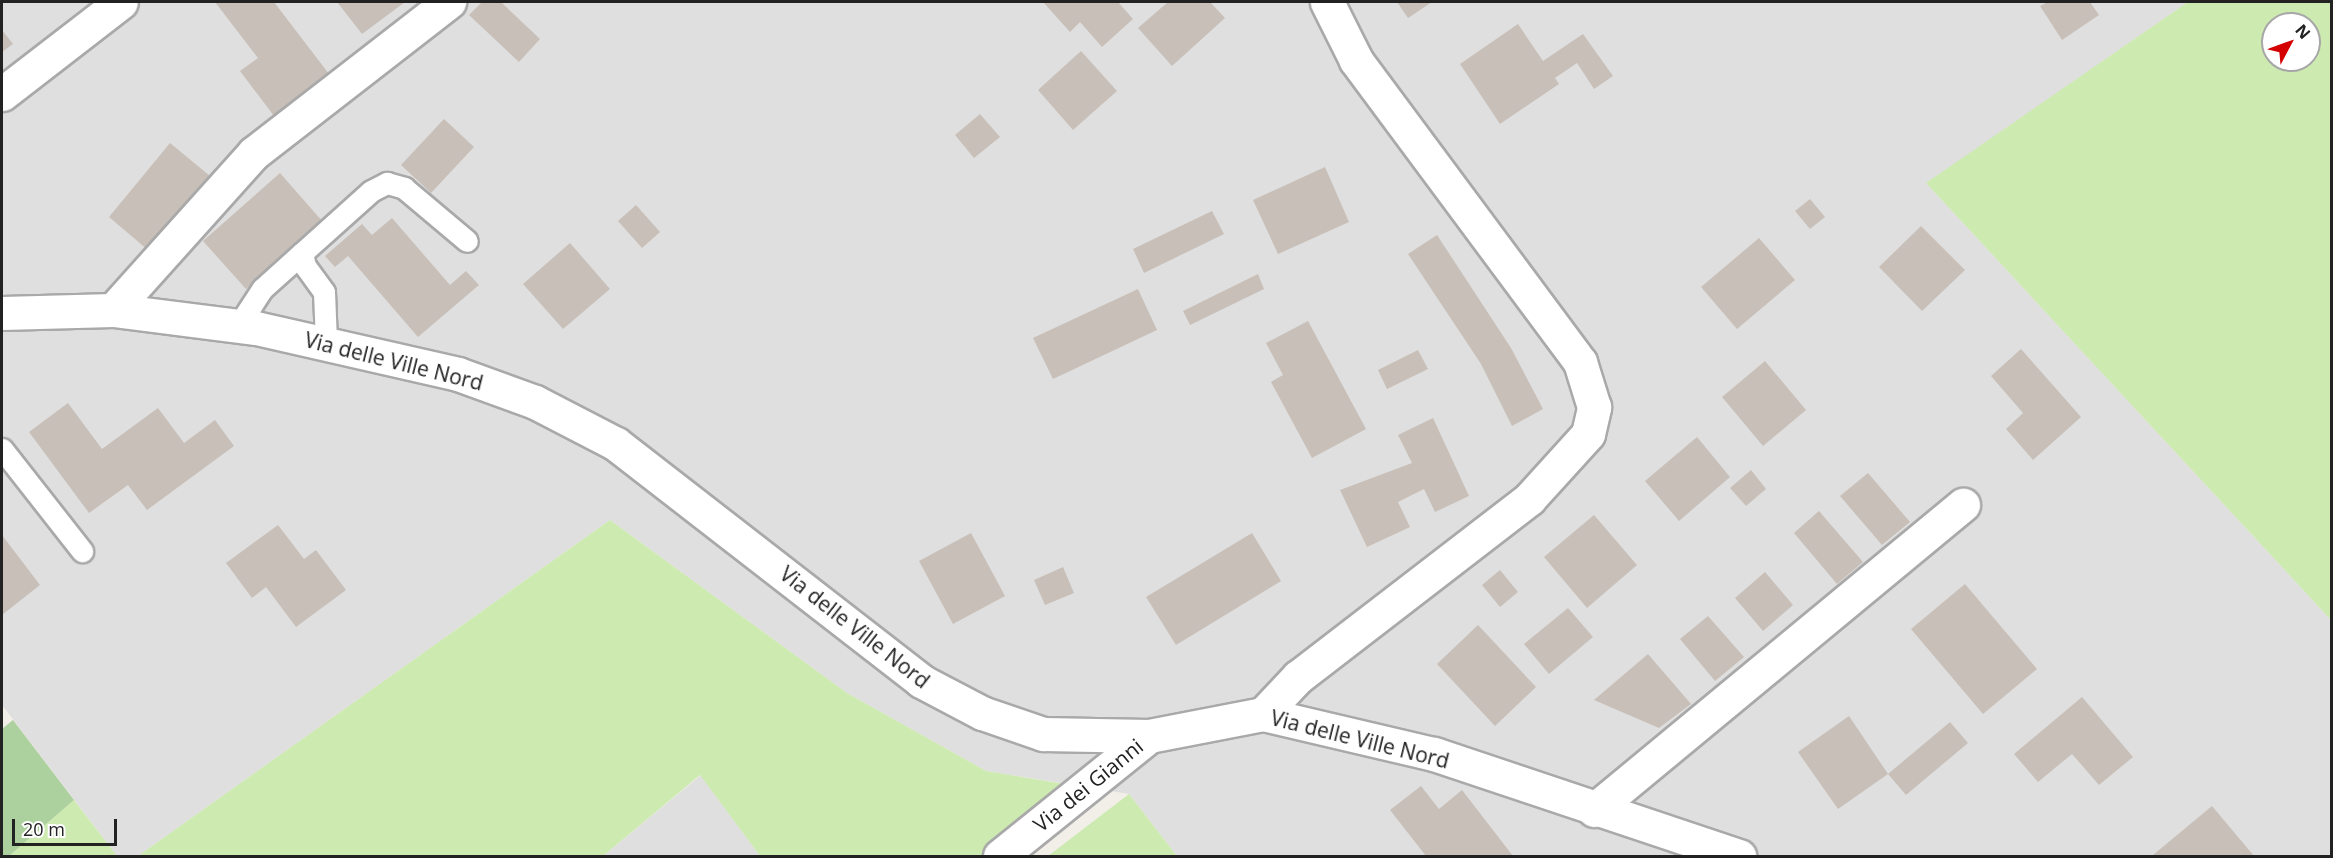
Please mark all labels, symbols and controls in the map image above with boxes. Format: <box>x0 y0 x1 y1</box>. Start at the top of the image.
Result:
north arrow <box>2261 12 2321 72</box>
text: N <box>2290 19 2316 44</box>
street label: Via delle Ville Nord <box>302 327 486 395</box>
street label: Via delle Ville Nord <box>775 561 935 693</box>
street label: Via delle Ville Nord <box>1268 705 1452 773</box>
street label: Via dei Gianni <box>1028 733 1148 837</box>
scale bar <box>15 807 120 845</box>
text: 20 m <box>23 817 65 841</box>

